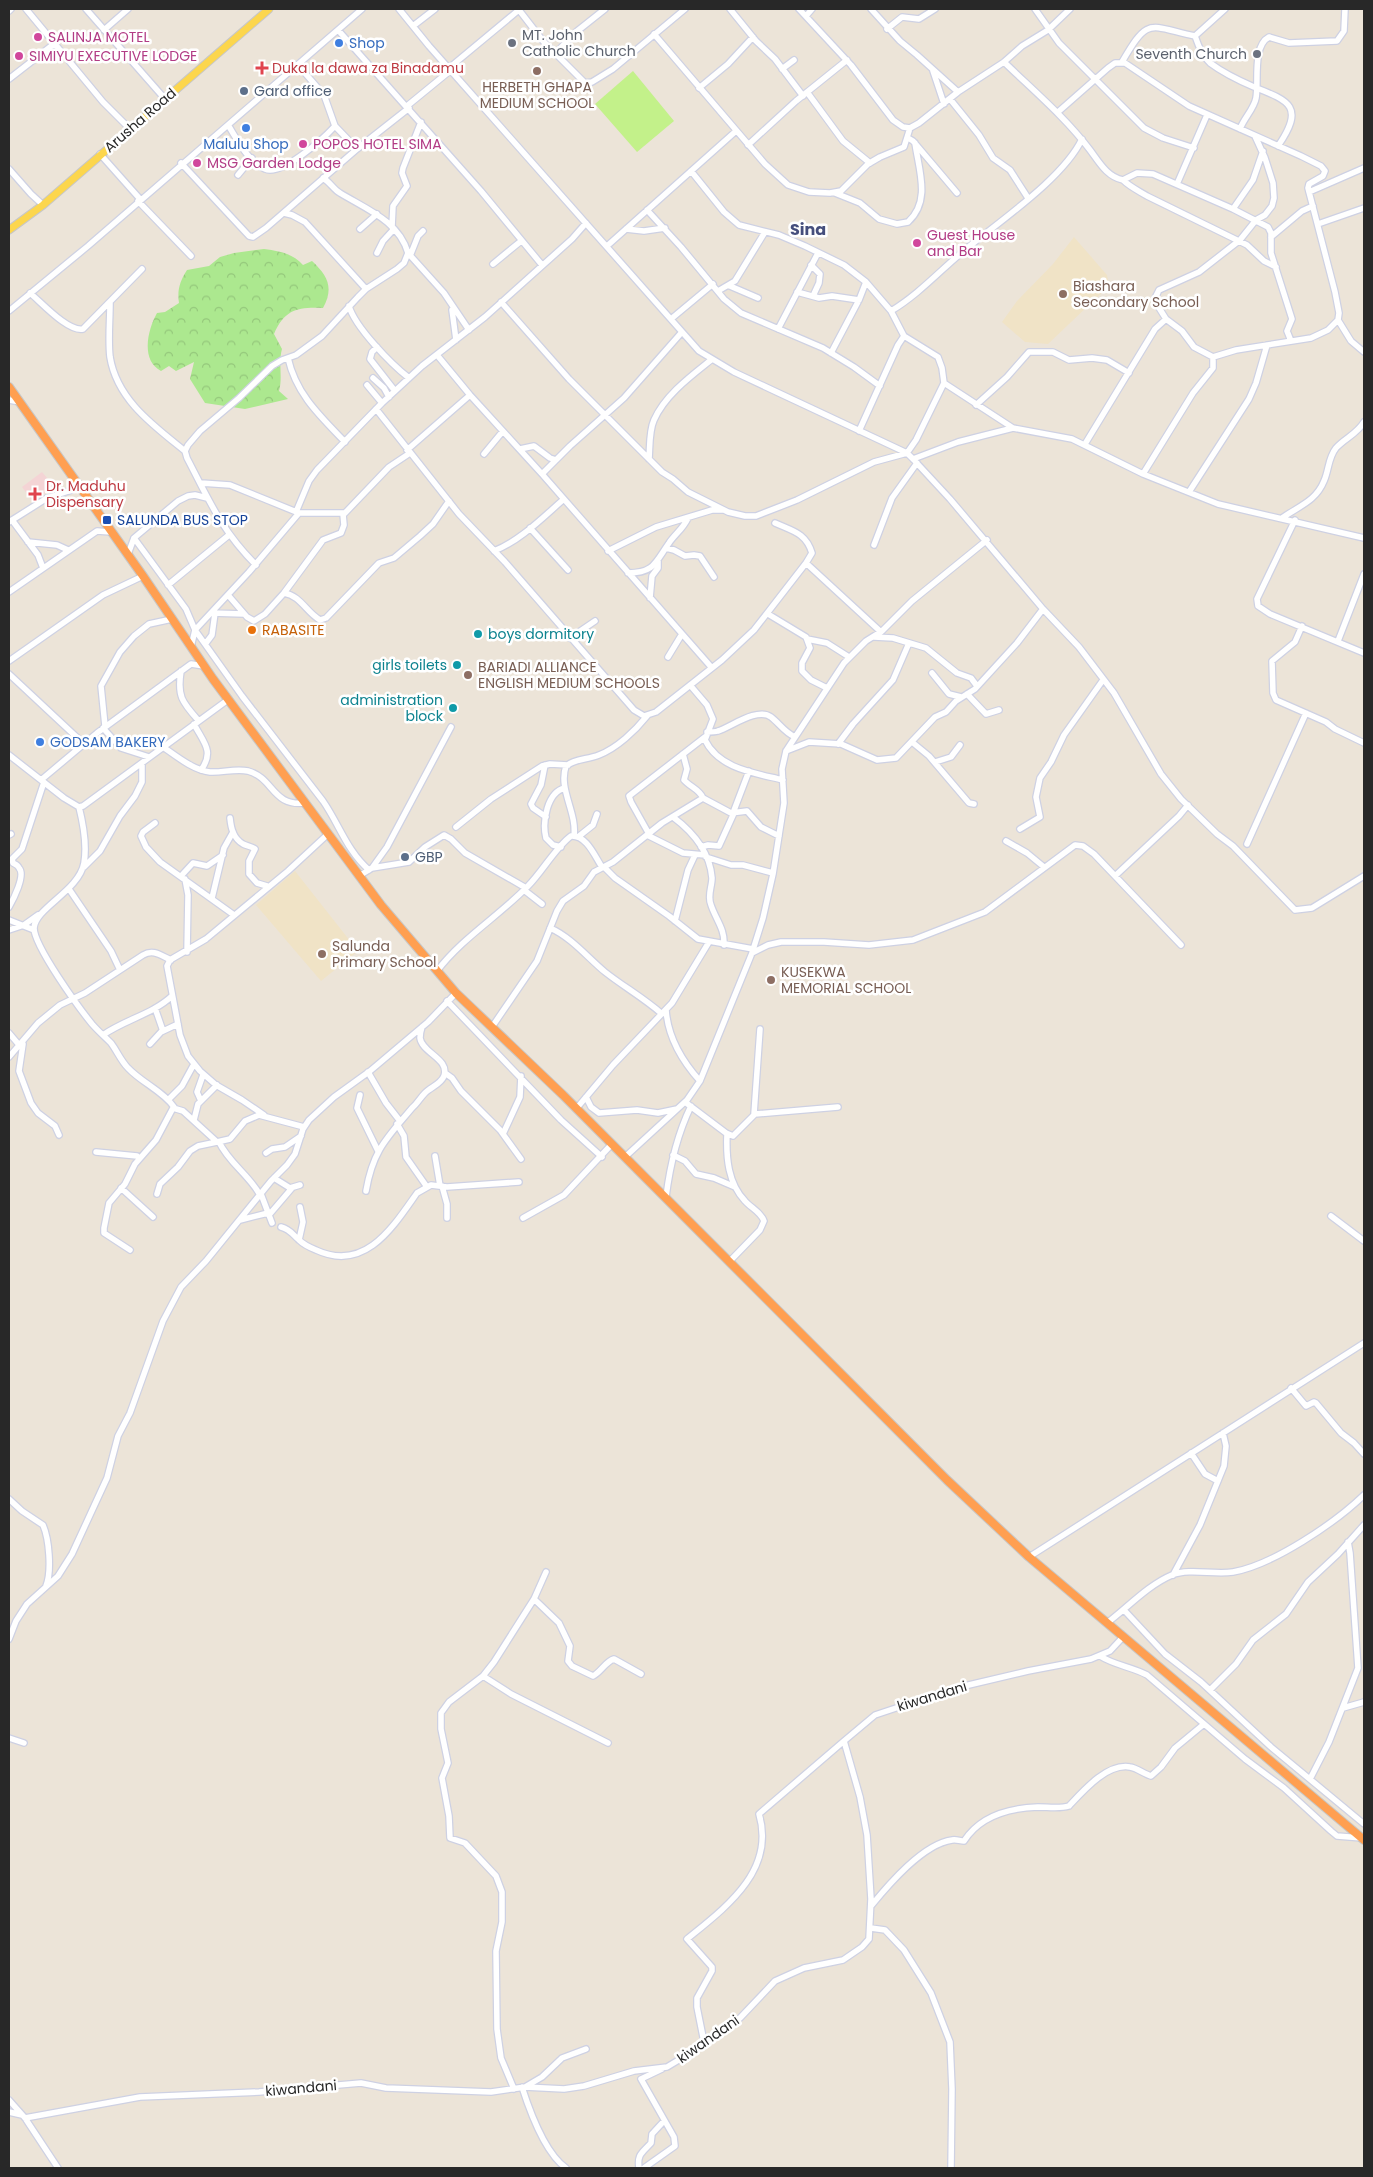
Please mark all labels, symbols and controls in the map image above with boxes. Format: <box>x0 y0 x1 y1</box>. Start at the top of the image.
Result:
place label: MT. John Catholic Church <box>522 25 636 61</box>
place label: SALINJA MOTEL <box>48 27 149 47</box>
marker: SALINJA MOTEL <box>32 31 44 43</box>
place label: Shop <box>349 33 385 53</box>
marker: Shop <box>333 37 345 49</box>
marker: MT. John Catholic Church <box>506 37 518 49</box>
place label: Seventh Church <box>1135 44 1247 64</box>
place label: SIMIYU EXECUTIVE LODGE <box>29 46 197 66</box>
marker: Seventh Church <box>1251 48 1263 60</box>
marker: SIMIYU EXECUTIVE LODGE <box>13 50 25 62</box>
place label: Duka la dawa za Binadamu <box>272 58 464 78</box>
marker: Duka la dawa za Binadamu <box>256 62 268 74</box>
marker: HERBETH GHAPA MEDIUM SCHOOL <box>531 65 543 77</box>
place label: HERBETH GHAPA MEDIUM SCHOOL <box>480 77 594 113</box>
place label: Gard office <box>254 81 332 101</box>
street label: Arusha Road <box>100 83 180 157</box>
marker: Gard office <box>238 85 250 97</box>
marker: Malulu Shop <box>240 122 252 134</box>
place label: Malulu Shop <box>203 134 289 154</box>
place label: POPOS HOTEL SIMA <box>313 134 442 154</box>
marker: POPOS HOTEL SIMA <box>297 138 309 150</box>
place label: MSG Garden Lodge <box>207 153 341 173</box>
marker: MSG Garden Lodge <box>191 157 203 169</box>
district label: Sina <box>790 218 826 241</box>
place label: Guest House and Bar <box>927 225 1016 261</box>
marker: Guest House and Bar <box>911 237 923 249</box>
place label: Biashara Secondary School <box>1073 276 1199 312</box>
marker: Biashara Secondary School <box>1057 288 1069 300</box>
place label: Dr. Maduhu Dispensary <box>46 476 126 512</box>
marker: Dr. Maduhu Dispensary <box>28 487 42 501</box>
place label: SALUNDA BUS STOP <box>117 510 248 530</box>
marker: SALUNDA BUS STOP <box>101 514 113 526</box>
place label: RABASITE <box>262 620 324 640</box>
marker: RABASITE <box>246 624 258 636</box>
place label: boys dormitory <box>488 624 594 644</box>
marker: boys dormitory <box>472 628 484 640</box>
place label: girls toilets <box>372 655 447 675</box>
place label: BARIADI ALLIANCE ENGLISH MEDIUM SCHOOLS <box>478 657 660 693</box>
marker: girls toilets <box>451 659 463 671</box>
marker: BARIADI ALLIANCE ENGLISH MEDIUM SCHOOLS <box>462 669 474 681</box>
place label: administration block <box>340 690 444 726</box>
marker: administration block <box>447 702 459 714</box>
place label: GODSAM BAKERY <box>50 732 166 752</box>
marker: GODSAM BAKERY <box>34 736 46 748</box>
place label: GBP <box>415 847 443 867</box>
marker: GBP <box>399 851 411 863</box>
place label: Salunda Primary School <box>332 936 437 972</box>
marker: Salunda Primary School <box>316 948 328 960</box>
place label: KUSEKWA MEMORIAL SCHOOL <box>781 962 911 998</box>
marker: KUSEKWA MEMORIAL SCHOOL <box>765 974 777 986</box>
street label: kiwandani <box>895 1676 969 1716</box>
street label: kiwandani <box>673 2010 743 2068</box>
street label: kiwandani <box>264 2075 338 2101</box>

